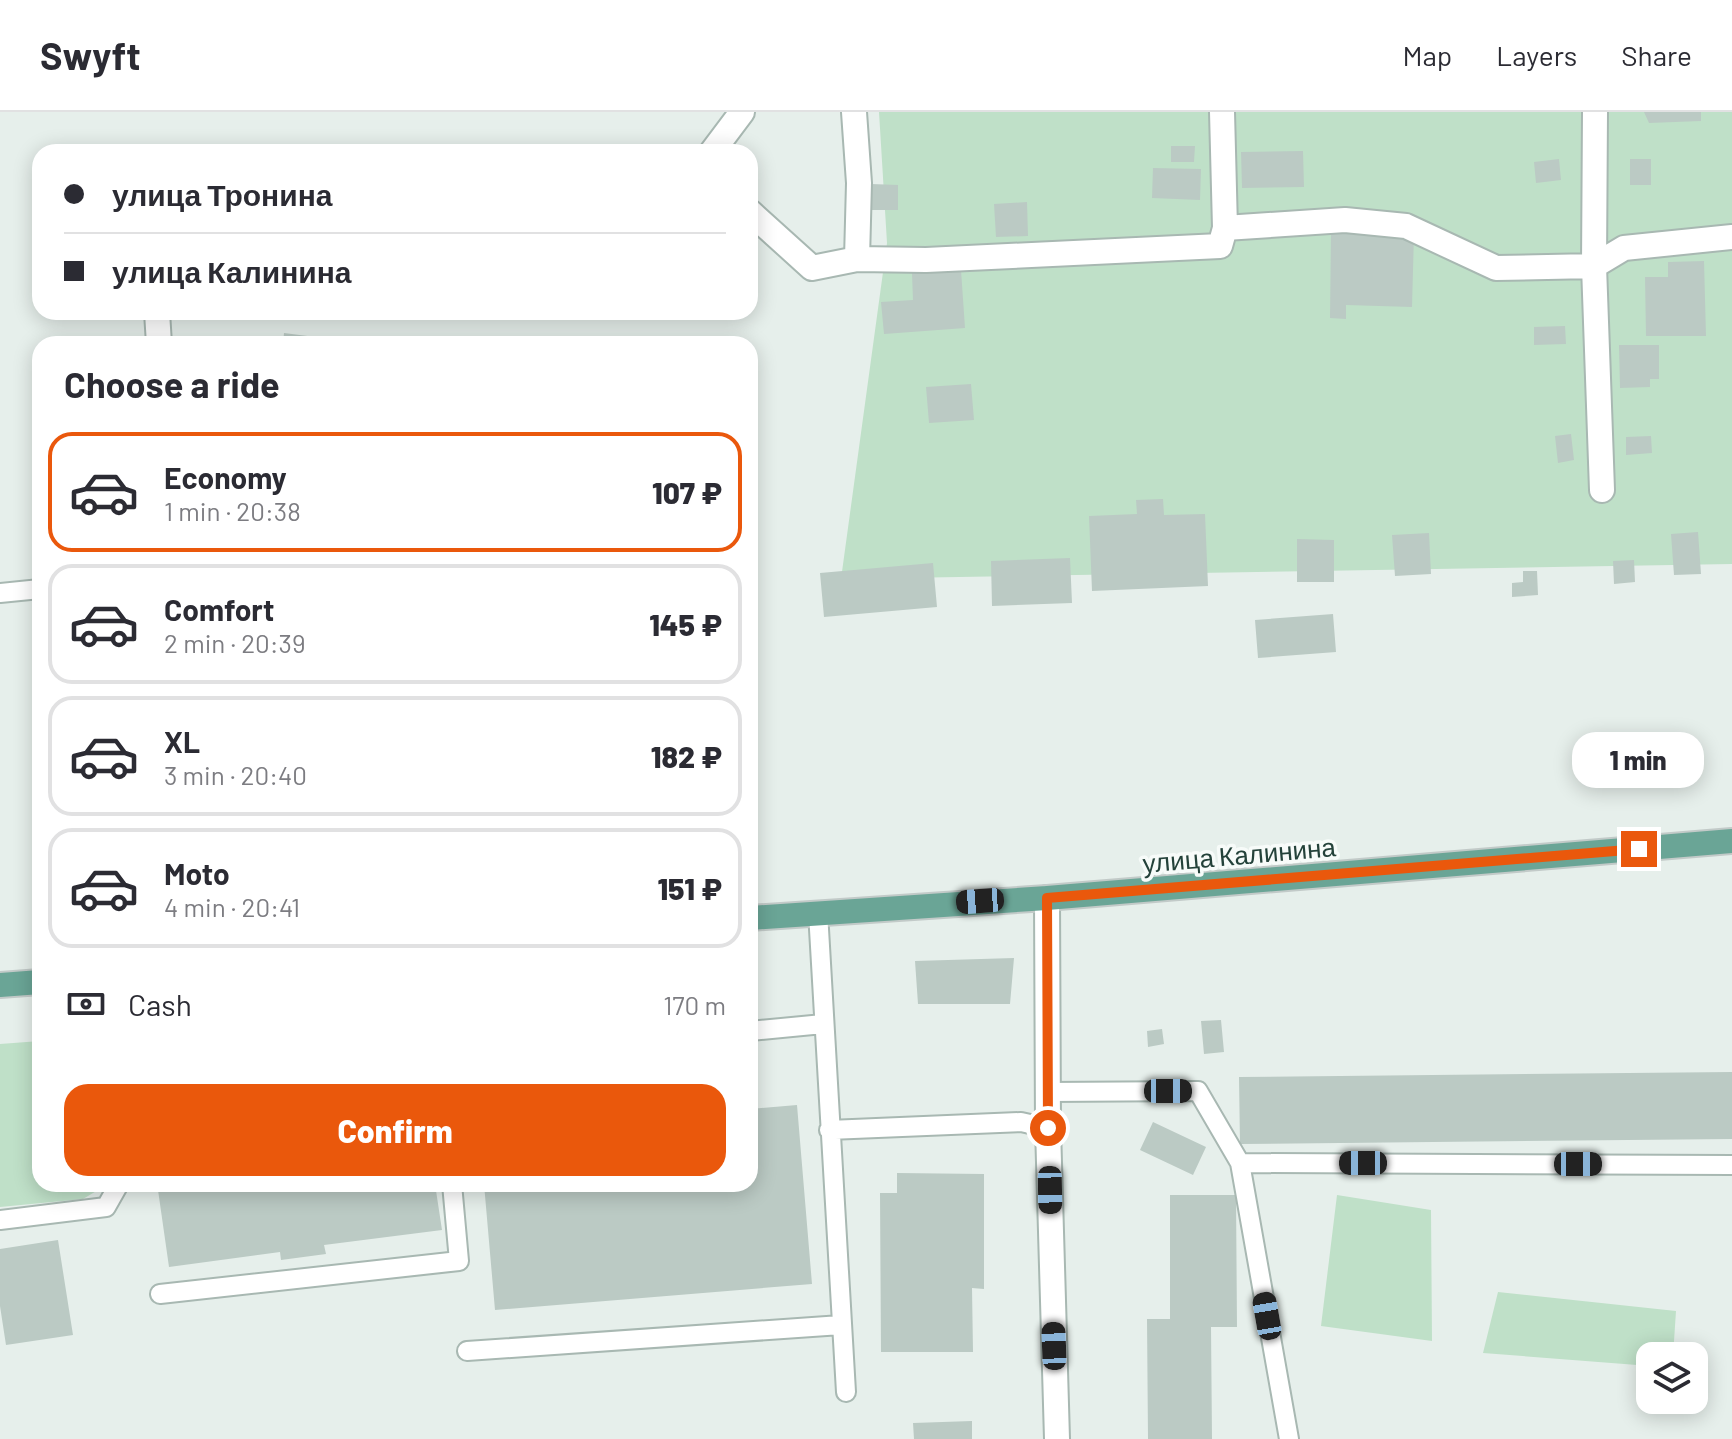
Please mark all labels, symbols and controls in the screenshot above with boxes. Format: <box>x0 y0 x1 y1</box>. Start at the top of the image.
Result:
text: Swyft <box>40 32 141 78</box>
text: Map <box>1402 38 1452 72</box>
text: Layers <box>1496 38 1577 72</box>
text: Share <box>1621 38 1692 72</box>
text: улица Тронина <box>112 176 332 212</box>
text: улица Калинина <box>112 253 352 289</box>
text: Choose a ride <box>64 362 280 405</box>
icon: car <box>68 456 140 528</box>
text: Economy <box>164 459 287 495</box>
text: 107 ₽ <box>652 474 722 510</box>
text: 1 min · 20:38 <box>164 495 301 526</box>
icon: car <box>68 588 140 660</box>
text: Comfort <box>164 591 274 627</box>
text: 145 ₽ <box>649 606 722 642</box>
text: 2 min · 20:39 <box>164 627 306 658</box>
icon: car <box>68 720 140 792</box>
text: XL <box>164 723 200 759</box>
callout: 1 min <box>1573 733 1705 789</box>
text: 182 ₽ <box>651 738 722 774</box>
text: 1 min <box>1609 744 1667 775</box>
text: 3 min · 20:40 <box>164 759 307 790</box>
street label: улица Калинина <box>1141 830 1337 878</box>
route end <box>1621 831 1657 867</box>
icon: car <box>68 852 140 924</box>
text: Moto <box>164 855 230 891</box>
text: 151 ₽ <box>657 870 722 906</box>
car <box>955 887 1005 915</box>
text: 4 min · 20:41 <box>164 891 300 922</box>
icon: cash <box>64 982 108 1026</box>
text: Cash <box>128 986 192 1022</box>
text: 170 m <box>663 989 726 1020</box>
car <box>1144 1079 1192 1103</box>
button: Confirm <box>64 1084 726 1176</box>
route start <box>1030 1110 1066 1146</box>
car <box>1339 1151 1387 1175</box>
car <box>1554 1152 1602 1176</box>
car <box>1038 1166 1062 1214</box>
car <box>1251 1290 1283 1342</box>
car <box>1041 1322 1067 1370</box>
map controls <box>1636 1342 1708 1414</box>
button: layers <box>1636 1342 1708 1414</box>

